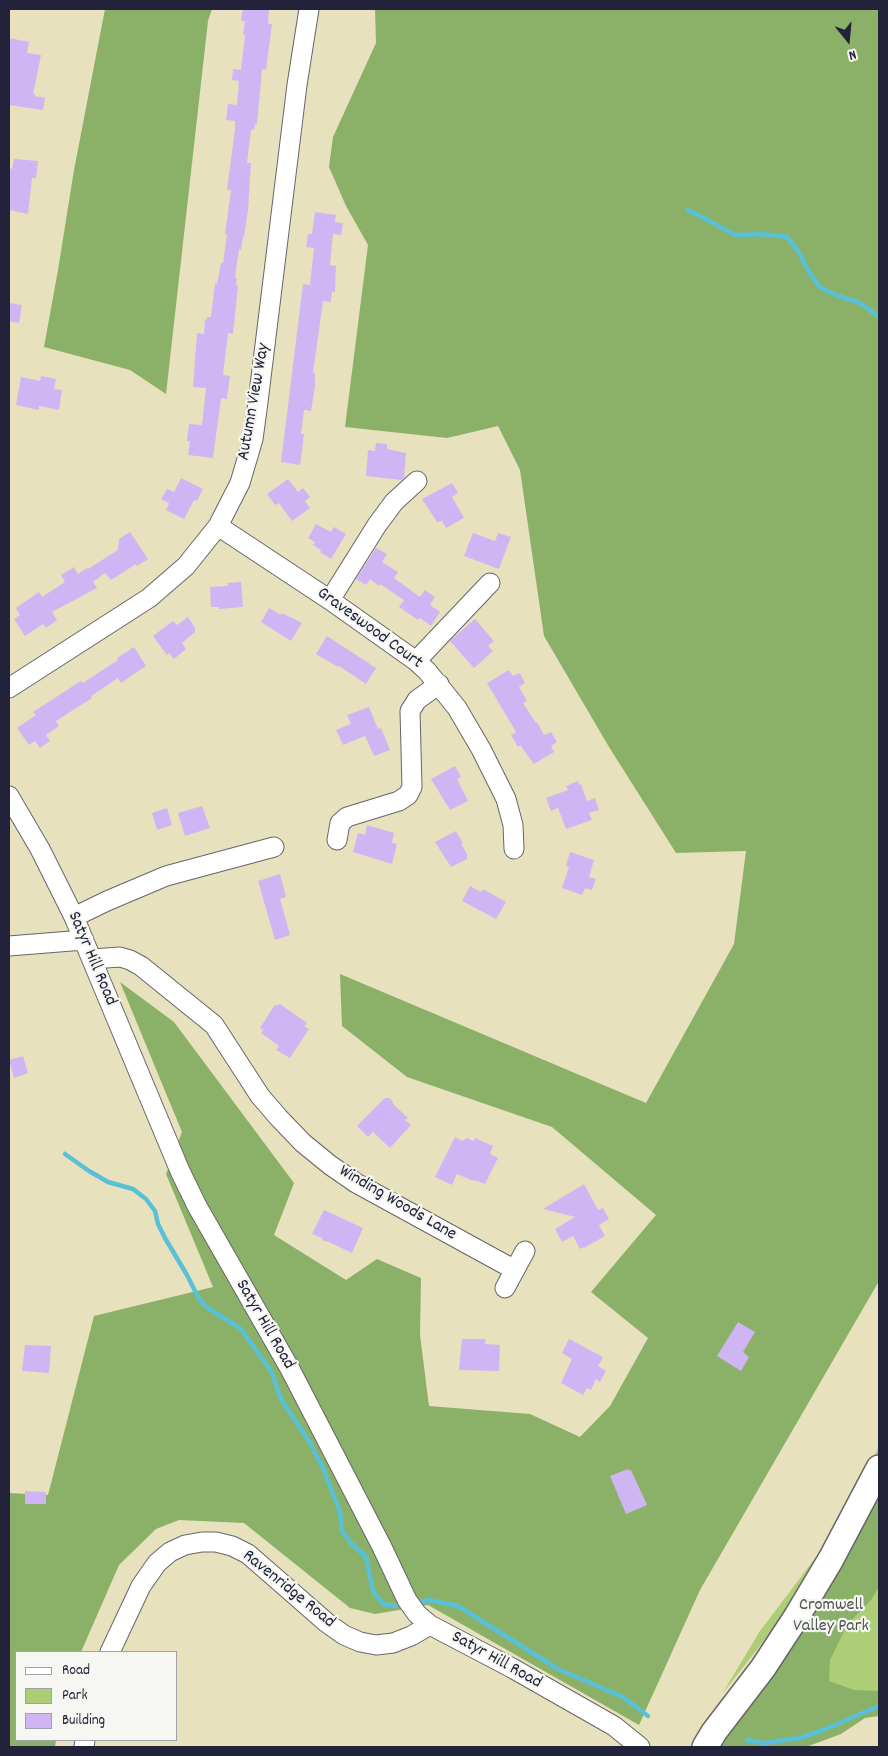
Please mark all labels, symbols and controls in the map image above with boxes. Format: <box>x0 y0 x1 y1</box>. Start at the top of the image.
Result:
north arrow <box>823 15 873 65</box>
text: N <box>846 44 859 65</box>
street label: Autumn View Way <box>234 342 276 462</box>
street label: Graveswood Court <box>312 583 426 675</box>
street label: Satyr Hill Road <box>62 909 120 1009</box>
street label: Winding Woods Lane <box>334 1162 460 1246</box>
street label: Satyr Hill Road <box>230 1276 298 1374</box>
street label: Ravenridge Road <box>237 1546 339 1634</box>
park label: Cromwell Valley Park <box>793 1596 869 1638</box>
street label: Satyr Hill Road <box>447 1627 545 1695</box>
legend <box>15 1651 178 1741</box>
text: Road <box>62 1660 90 1682</box>
text: Park <box>62 1685 88 1707</box>
text: Building <box>62 1710 105 1732</box>

